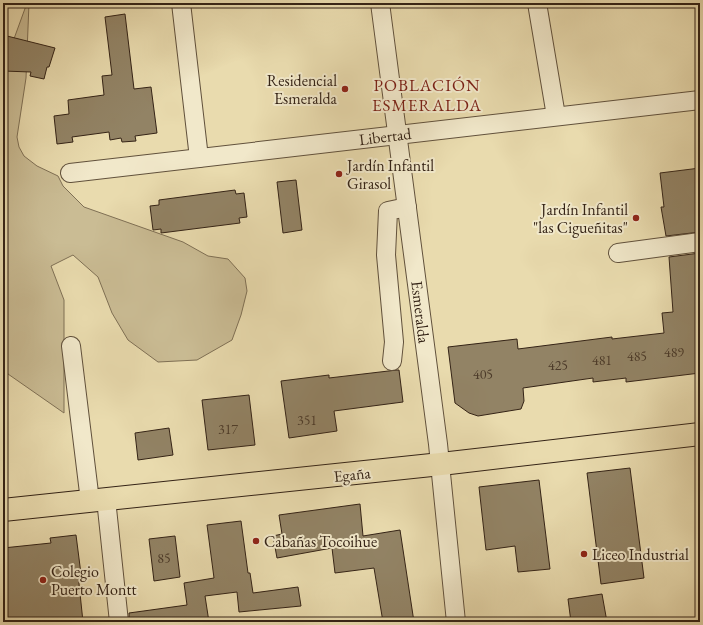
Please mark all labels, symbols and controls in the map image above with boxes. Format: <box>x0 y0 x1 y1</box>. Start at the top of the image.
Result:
place label: Residencial Esmeralda <box>267 70 338 109</box>
district label: POBLACIÓN ESMERALDA <box>372 74 482 116</box>
marker: Residencial Esmeralda <box>340 84 350 94</box>
street label: Libertad <box>358 123 413 150</box>
place label: Jardín Infantil Girasol <box>345 155 434 194</box>
marker: Jardín Infantil Girasol <box>334 169 344 179</box>
place label: Jardín Infantil "las Cigueñitas" <box>533 199 628 238</box>
marker: Jardín Infantil "las Cigueñitas" <box>631 213 641 223</box>
street label: Esmeralda <box>406 280 435 345</box>
house number: 489 <box>664 343 684 361</box>
house number: 485 <box>627 347 647 365</box>
house number: 481 <box>592 351 612 369</box>
house number: 425 <box>548 356 568 374</box>
house number: 405 <box>473 365 493 383</box>
house number: 351 <box>297 411 317 429</box>
house number: 317 <box>218 420 238 438</box>
street label: Egaña <box>332 462 372 487</box>
place label: Cabañas Tocoihue <box>264 531 377 552</box>
marker: Cabañas Tocoihue <box>251 536 261 546</box>
place label: Liceo Industrial <box>592 544 689 565</box>
house number: 85 <box>157 549 171 567</box>
marker: Liceo Industrial <box>579 549 589 559</box>
place label: Colegio Puerto Montt <box>51 561 137 600</box>
marker: Colegio Puerto Montt <box>38 575 48 585</box>

